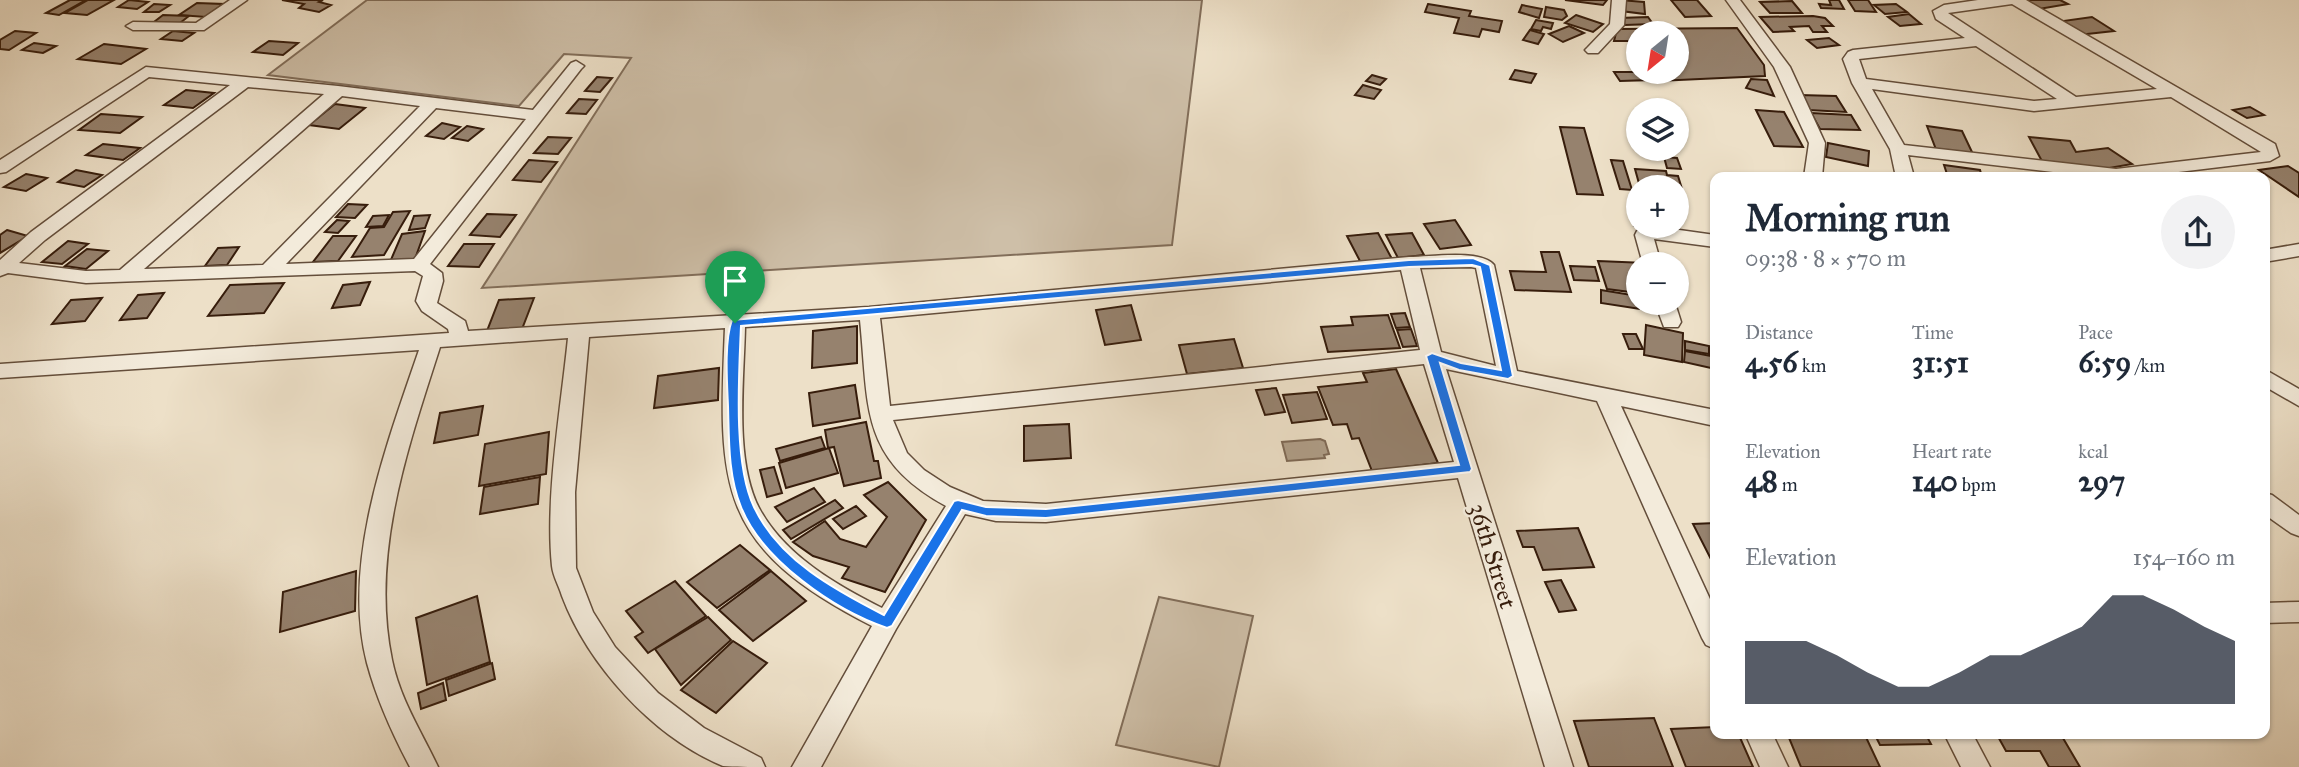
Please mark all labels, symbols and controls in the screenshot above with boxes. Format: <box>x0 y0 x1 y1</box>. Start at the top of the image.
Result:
north arrow <box>1626 21 1689 84</box>
map controls <box>1626 21 1689 315</box>
button: layers <box>1626 98 1689 161</box>
button: + <box>1626 175 1689 238</box>
text: Morning run <box>1745 195 1950 241</box>
button: share <box>2161 195 2235 269</box>
text: 09:38 · 8 × 570 m <box>1745 244 1906 272</box>
pin <box>705 251 765 323</box>
button: − <box>1626 252 1689 315</box>
icon: arrive <box>716 262 754 300</box>
text: Distance <box>1745 321 1813 344</box>
text: Time <box>1912 321 1954 344</box>
text: Pace <box>2078 321 2113 344</box>
text: 4.56 <box>1745 344 1798 380</box>
text: 31:51 <box>1912 344 1969 380</box>
text: 6:59 <box>2078 344 2131 380</box>
text: km <box>1798 354 1826 377</box>
text: /km <box>2131 354 2165 377</box>
text: Elevation <box>1745 440 1820 463</box>
text: Heart rate <box>1912 440 1992 463</box>
text: kcal <box>2078 440 2108 463</box>
text: 48 <box>1745 463 1778 499</box>
text: 140 <box>1912 463 1958 499</box>
text: 297 <box>2078 463 2125 499</box>
text: m <box>1778 473 1798 496</box>
text: bpm <box>1958 473 1996 496</box>
street label: 36th Street <box>1463 500 1523 613</box>
text: Elevation <box>1745 543 1836 571</box>
text: 154–160 m <box>2133 543 2235 571</box>

